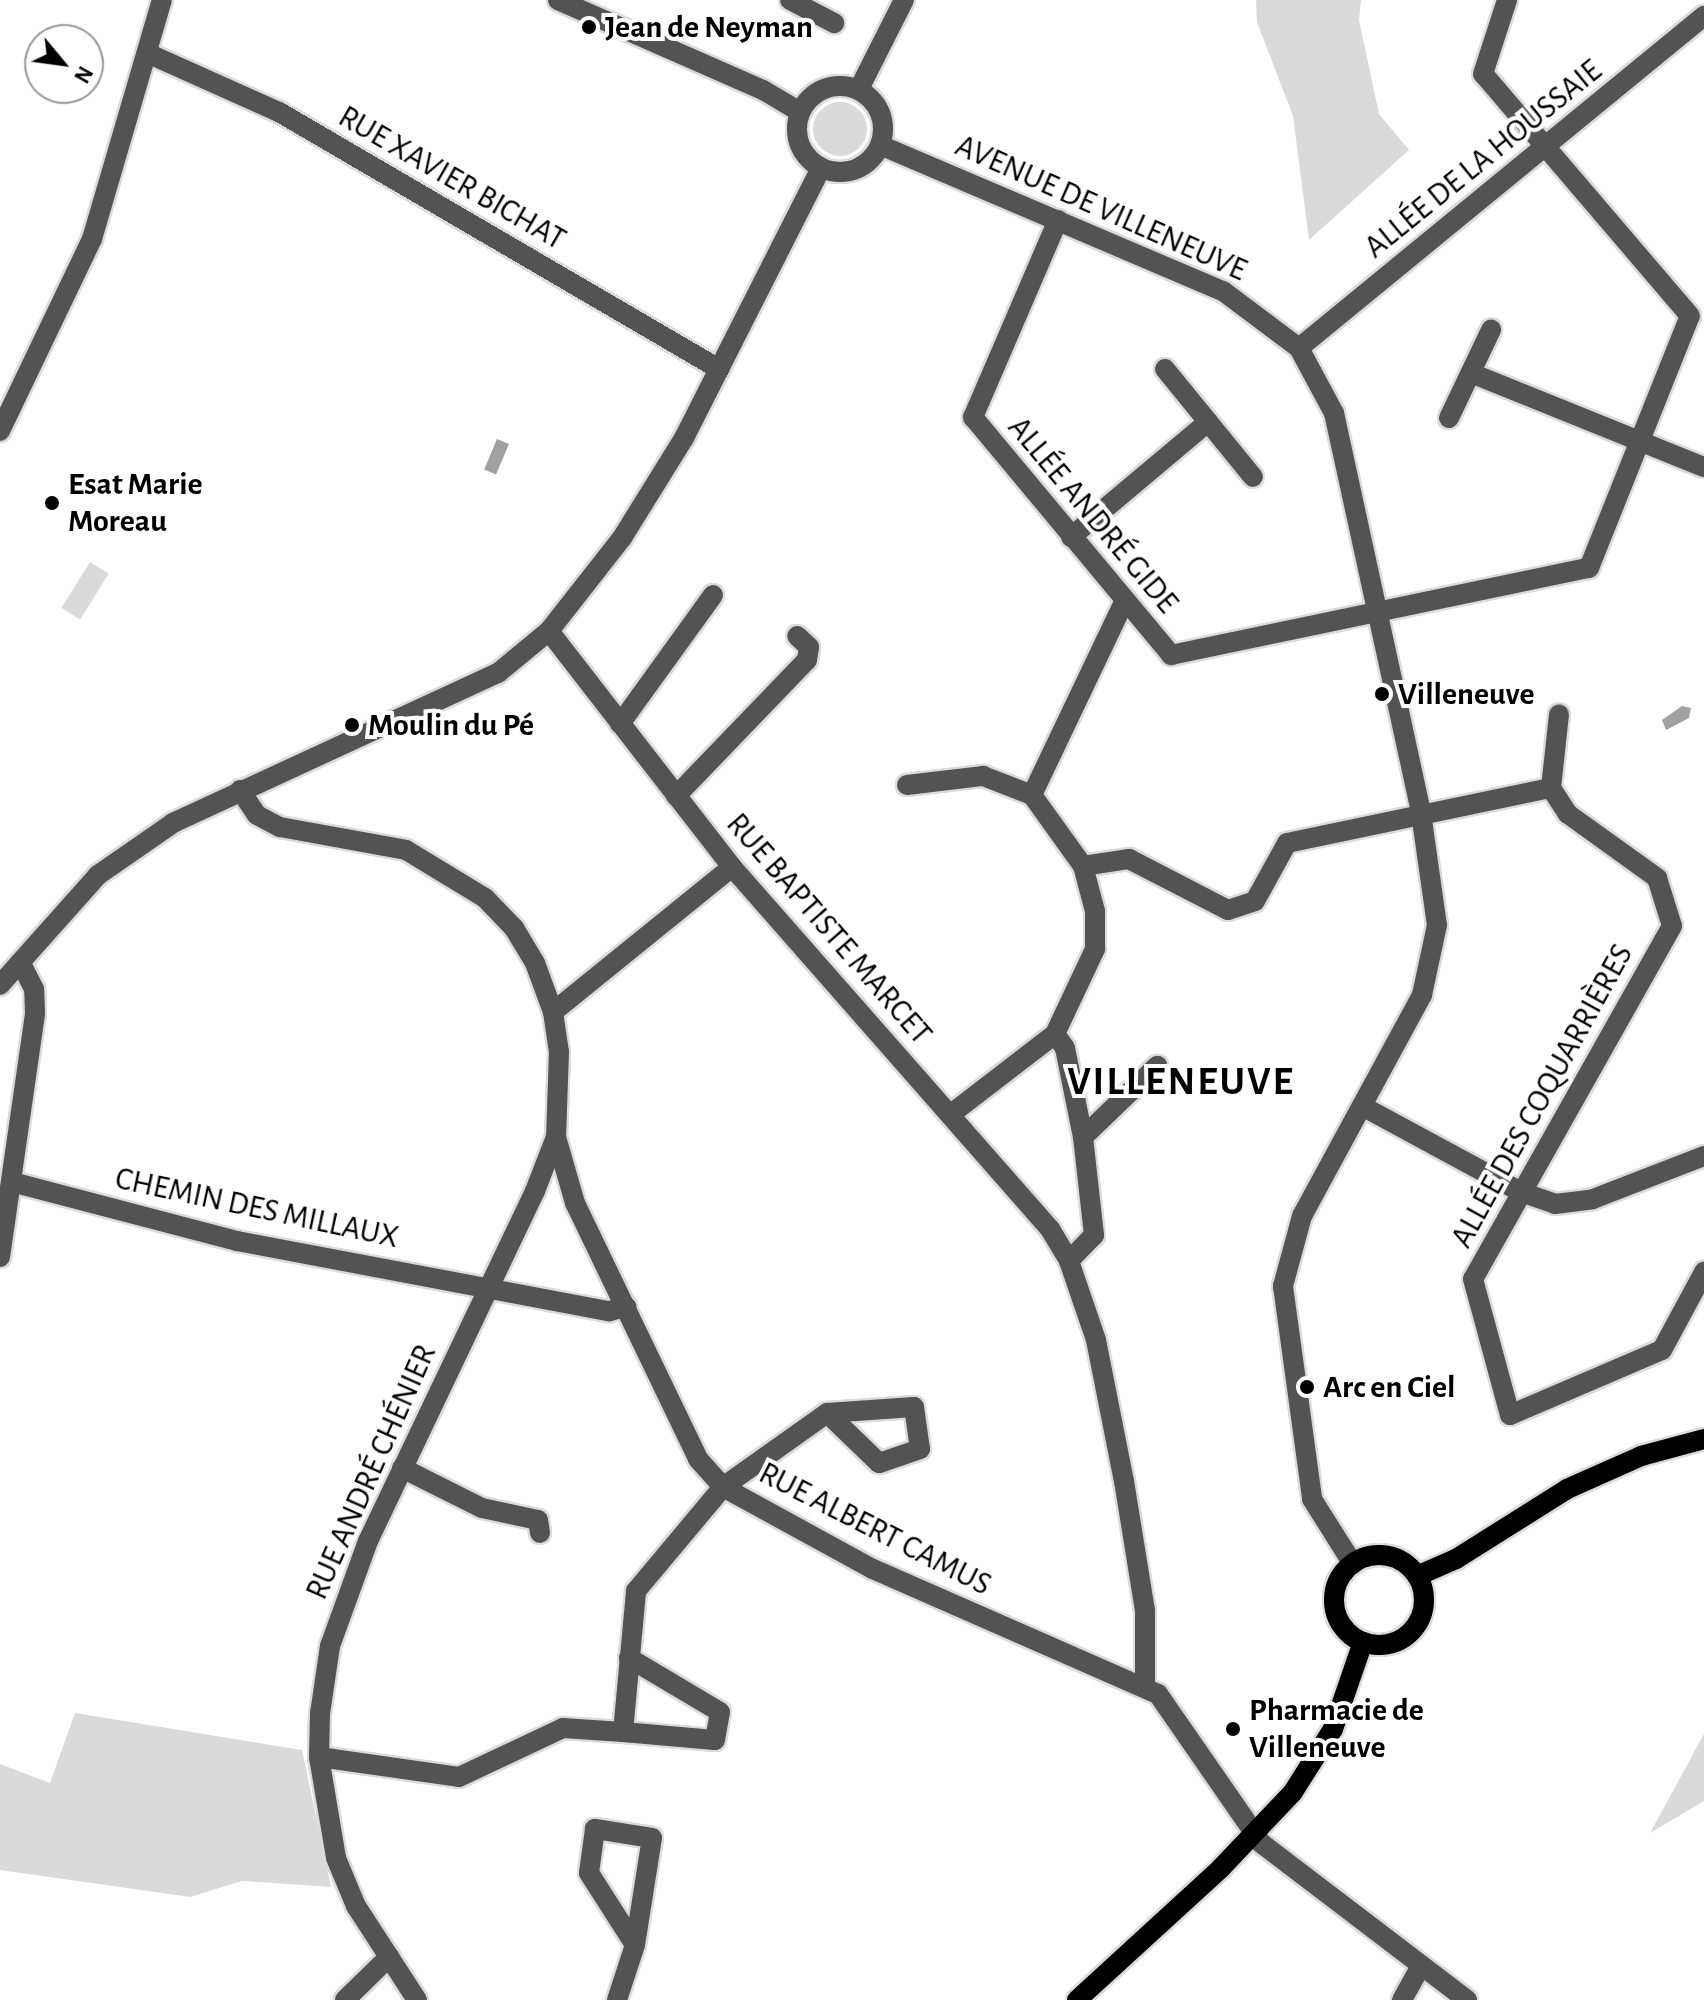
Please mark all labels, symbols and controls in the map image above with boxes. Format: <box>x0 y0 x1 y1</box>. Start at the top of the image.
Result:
place label: Jean de Neyman <box>605 8 813 46</box>
marker: Jean de Neyman <box>580 18 598 36</box>
north arrow <box>24 24 104 104</box>
street label: ALLÉE DE LA HOUSSAIE <box>1357 52 1609 266</box>
text: N <box>70 63 97 87</box>
street label: RUE XAVIER BICHAT <box>332 97 572 259</box>
street label: AVENUE DE VILLENEUVE <box>949 126 1253 290</box>
street label: ALLÉE ANDRÉ GIDE <box>1000 409 1186 621</box>
place label: Esat Marie Moreau <box>68 466 203 541</box>
marker: Esat Marie Moreau <box>43 494 61 512</box>
place label: Villeneuve <box>1398 675 1535 713</box>
marker: Villeneuve <box>1373 685 1391 703</box>
place label: Moulin du Pé <box>368 706 534 744</box>
marker: Moulin du Pé <box>343 716 361 734</box>
street label: RUE BAPTISTE MARCET <box>718 805 940 1053</box>
street label: ALLÉE DES COQUARRIÈRES <box>1443 938 1641 1254</box>
district label: VILLENEUVE <box>1067 1058 1295 1106</box>
street label: CHEMIN DES MILLAUX <box>112 1159 402 1257</box>
street label: RUE ANDRÉ CHÉNIER <box>298 1339 444 1605</box>
place label: Arc en Ciel <box>1323 1368 1455 1406</box>
marker: Arc en Ciel <box>1298 1378 1316 1396</box>
street label: RUE ALBERT CAMUS <box>753 1454 997 1604</box>
place label: Pharmacie de Villeneuve <box>1249 1692 1424 1767</box>
marker: Pharmacie de Villeneuve <box>1224 1720 1242 1738</box>

